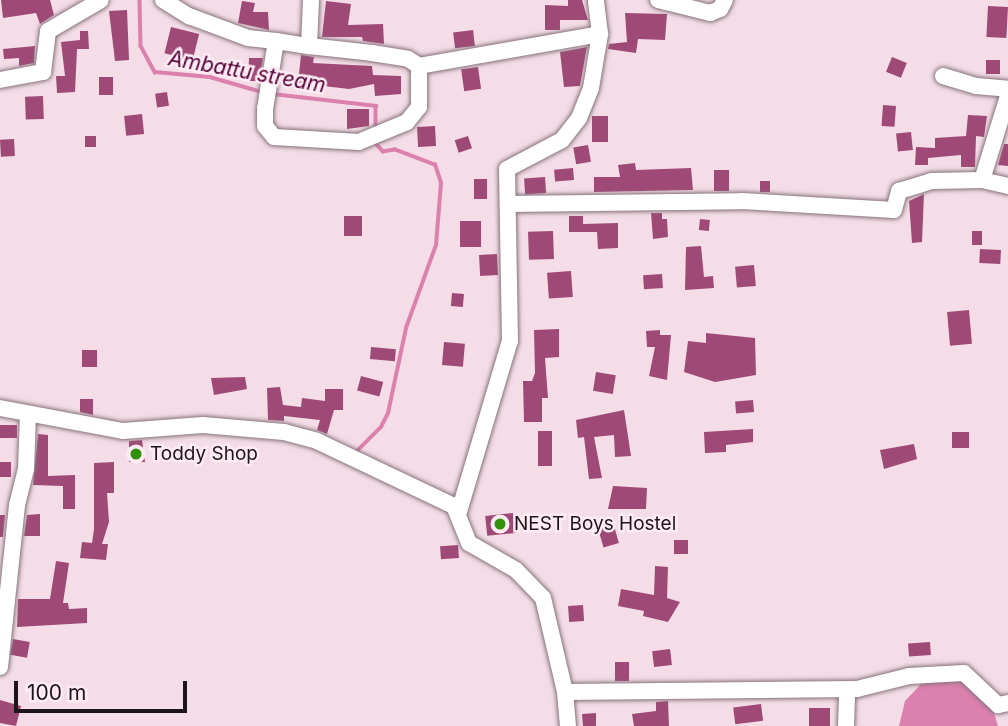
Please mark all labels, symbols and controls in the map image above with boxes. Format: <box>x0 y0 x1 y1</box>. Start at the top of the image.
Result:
water label: Ambattu stream <box>166 46 328 98</box>
place label: Toddy Shop <box>150 443 258 465</box>
marker: Toddy Shop <box>128 446 144 462</box>
place label: NEST Boys Hostel <box>514 513 676 535</box>
marker: NEST Boys Hostel <box>492 516 508 532</box>
scale bar <box>18 666 191 710</box>
text: 100 m <box>27 680 86 705</box>

